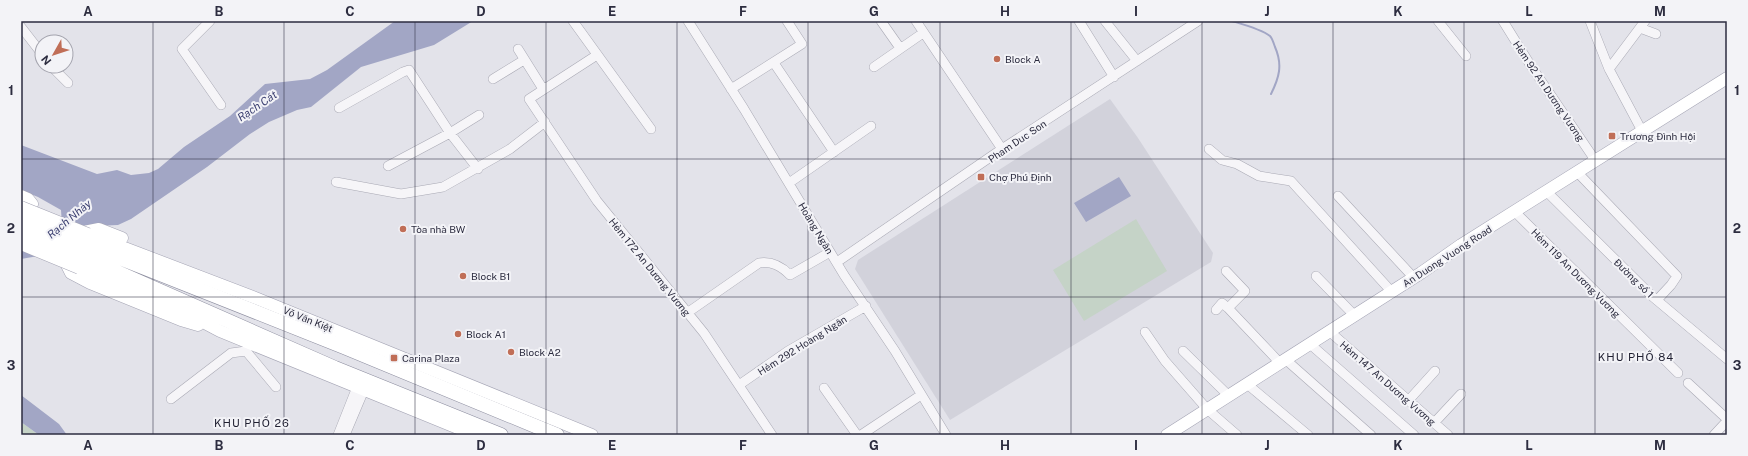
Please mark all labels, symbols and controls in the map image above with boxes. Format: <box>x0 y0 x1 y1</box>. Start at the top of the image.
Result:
text: A <box>83 4 93 19</box>
text: B <box>215 4 224 19</box>
text: C <box>345 4 355 19</box>
text: D <box>476 4 486 19</box>
text: E <box>608 4 616 19</box>
text: F <box>739 4 747 19</box>
text: G <box>869 4 879 19</box>
text: H <box>1000 4 1010 19</box>
text: I <box>1134 4 1138 19</box>
text: J <box>1264 4 1270 19</box>
text: K <box>1393 4 1403 19</box>
text: L <box>1525 4 1533 19</box>
text: M <box>1654 4 1666 19</box>
north arrow <box>34 34 74 74</box>
street label: Hẻm 92 An Dương Vương <box>1511 38 1587 144</box>
text: N <box>39 53 54 67</box>
place label: Block A <box>1005 53 1041 65</box>
marker: Block A <box>992 54 1002 64</box>
text: 1 <box>8 83 14 98</box>
text: 1 <box>1734 83 1740 98</box>
water label: Rạch Cát <box>235 88 280 124</box>
street label: Pham Duc Son <box>986 117 1048 165</box>
place label: Trương Đình Hội <box>1620 130 1696 142</box>
marker: Trương Đình Hội <box>1607 131 1617 141</box>
place label: Chợ Phú Định <box>989 171 1052 183</box>
marker: Chợ Phú Định <box>976 172 986 182</box>
water label: Rạch Nhảy <box>45 197 94 241</box>
street label: Hoàng Ngân <box>796 200 836 256</box>
street label: Hẻm 172 An Dương Vương <box>607 216 693 318</box>
text: 2 <box>7 221 15 236</box>
text: 2 <box>1733 221 1741 236</box>
place label: Tòa nhà BW <box>411 223 466 235</box>
street label: An Duong Vuong Road <box>1400 223 1494 289</box>
marker: Tòa nhà BW <box>398 224 408 234</box>
street label: Hẻm 119 An Dương Vương <box>1529 226 1623 320</box>
street label: Đường số 1 <box>1612 256 1656 300</box>
place label: Block B1 <box>471 270 510 282</box>
marker: Block B1 <box>458 271 468 281</box>
street label: Võ Văn Kiệt <box>281 304 335 334</box>
street label: Hẻm 292 Hoàng Ngân <box>755 313 849 377</box>
place label: Block A1 <box>466 328 506 340</box>
marker: Block A1 <box>453 329 463 339</box>
street label: Hẻm 147 An Dương Vương <box>1338 338 1438 428</box>
place label: Block A2 <box>519 346 561 358</box>
marker: Block A2 <box>506 347 516 357</box>
district label: KHU PHỐ 84 <box>1598 349 1674 363</box>
place label: Carina Plaza <box>402 352 460 364</box>
marker: Carina Plaza <box>389 353 399 363</box>
text: 3 <box>7 358 16 373</box>
text: 3 <box>1733 358 1742 373</box>
district label: KHU PHỐ 26 <box>214 415 290 429</box>
text: A <box>83 438 93 453</box>
text: B <box>215 438 224 453</box>
text: C <box>345 438 355 453</box>
text: D <box>476 438 486 453</box>
text: E <box>608 438 616 453</box>
text: F <box>739 438 747 453</box>
text: G <box>869 438 879 453</box>
text: H <box>1000 438 1010 453</box>
text: I <box>1134 438 1138 453</box>
text: J <box>1264 438 1270 453</box>
text: K <box>1393 438 1403 453</box>
text: L <box>1525 438 1533 453</box>
text: M <box>1654 438 1666 453</box>

